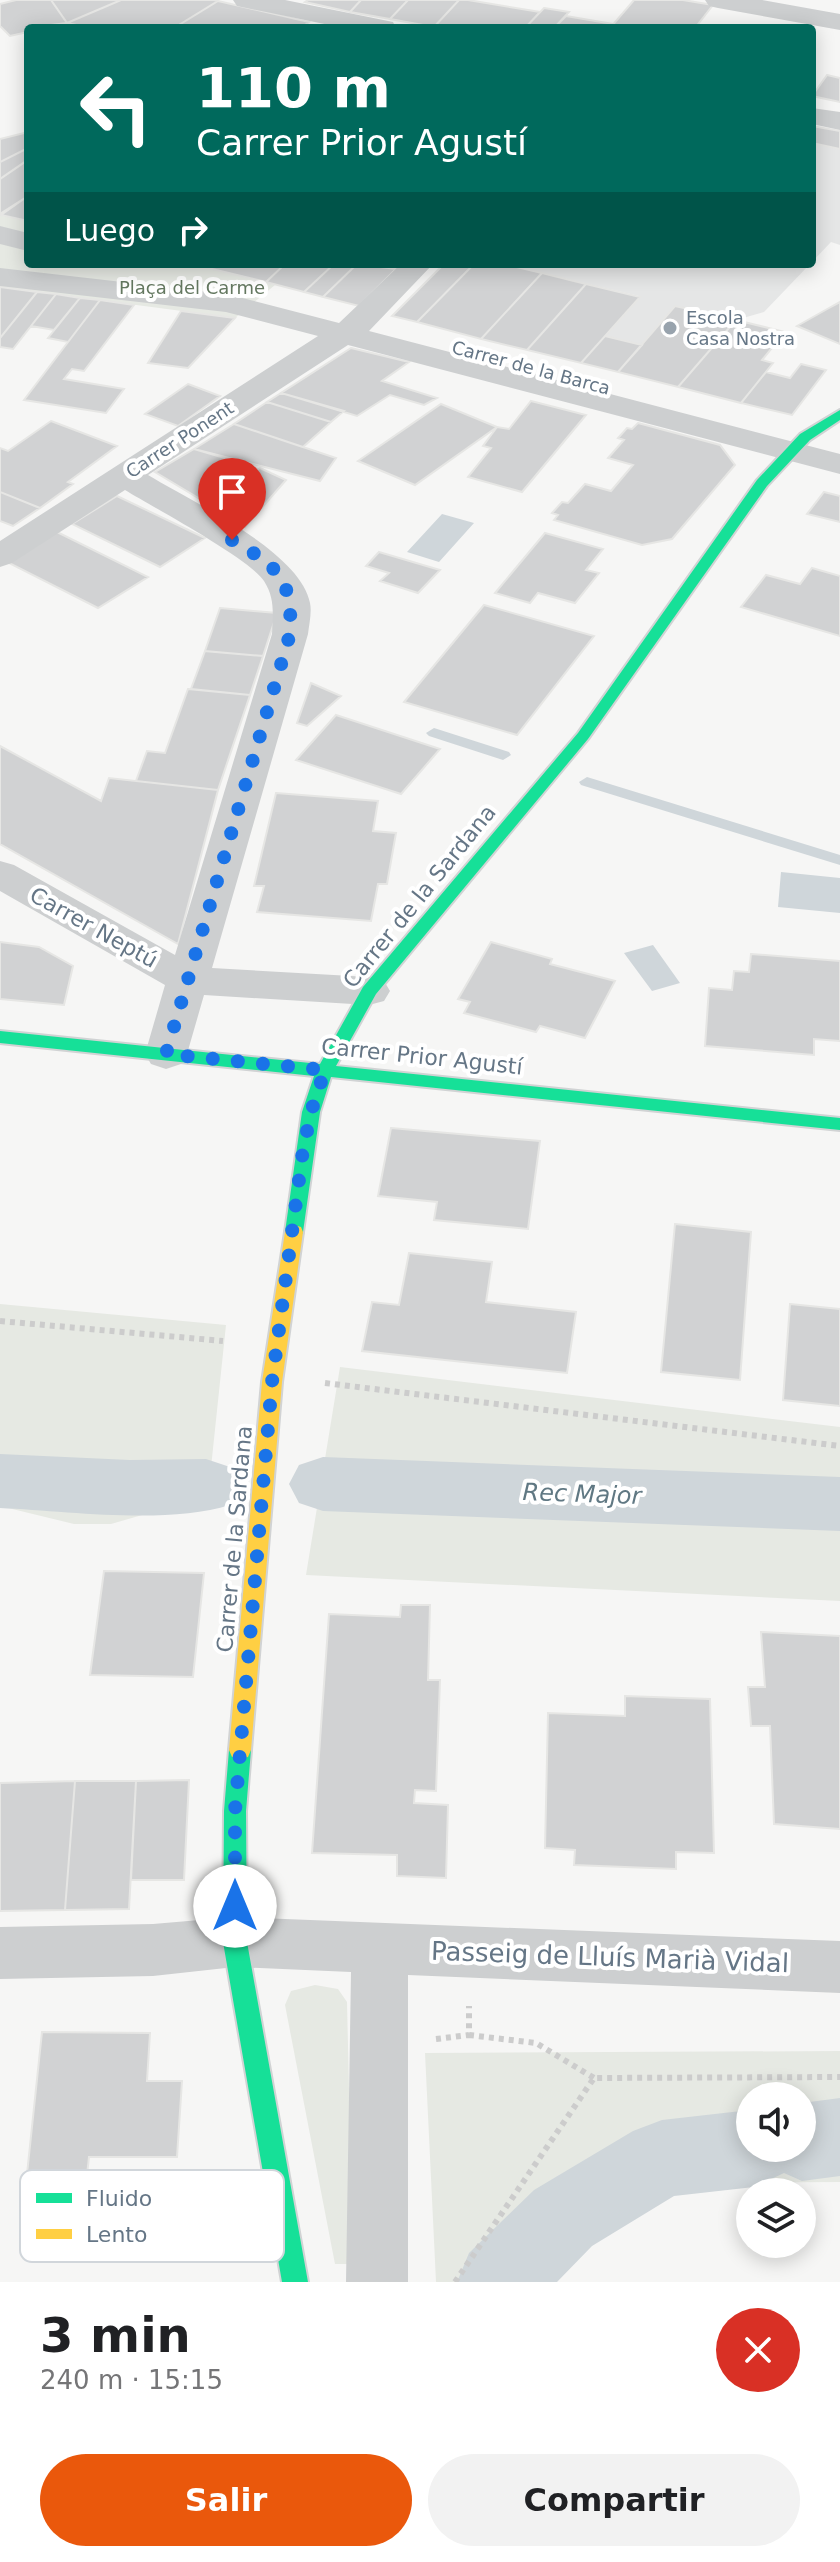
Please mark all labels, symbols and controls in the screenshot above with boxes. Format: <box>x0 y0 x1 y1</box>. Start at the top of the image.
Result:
text: 110 m <box>196 55 391 120</box>
icon: left <box>64 56 168 160</box>
text: Carrer Prior Agustí <box>196 122 527 163</box>
icon: right <box>171 208 215 252</box>
text: Luego <box>64 213 155 248</box>
park label: Plaça del Carme <box>119 277 265 298</box>
place label: Escola Casa Nostra <box>686 307 795 349</box>
marker: Escola Casa Nostra <box>661 319 679 337</box>
street label: Carrer de la Barca <box>450 336 613 399</box>
street label: Carrer Ponent <box>122 397 237 482</box>
pin <box>198 458 266 540</box>
icon: arrive <box>210 470 254 514</box>
street label: Carrer de la Sardana <box>338 800 501 993</box>
street label: Carrer Neptú <box>26 882 162 973</box>
street label: Carrer Prior Agustí <box>320 1033 525 1080</box>
street label: Carrer de la Sardana <box>212 1425 257 1654</box>
water label: Rec Major <box>522 1478 644 1510</box>
position arrow <box>193 1864 277 1948</box>
street label: Passeig de Lluís Marià Vidal <box>431 1936 789 1978</box>
map controls <box>736 2082 816 2258</box>
button: sound <box>736 2082 816 2162</box>
legend <box>20 2170 284 2262</box>
button: layers <box>736 2178 816 2258</box>
text: Fluido <box>86 2186 152 2211</box>
text: Lento <box>86 2222 147 2247</box>
text: 3 min <box>40 2307 191 2363</box>
button: close <box>716 2308 800 2392</box>
text: 240 m · 15:15 <box>40 2365 223 2395</box>
button: Salir <box>40 2454 412 2546</box>
button: Compartir <box>428 2454 800 2546</box>

